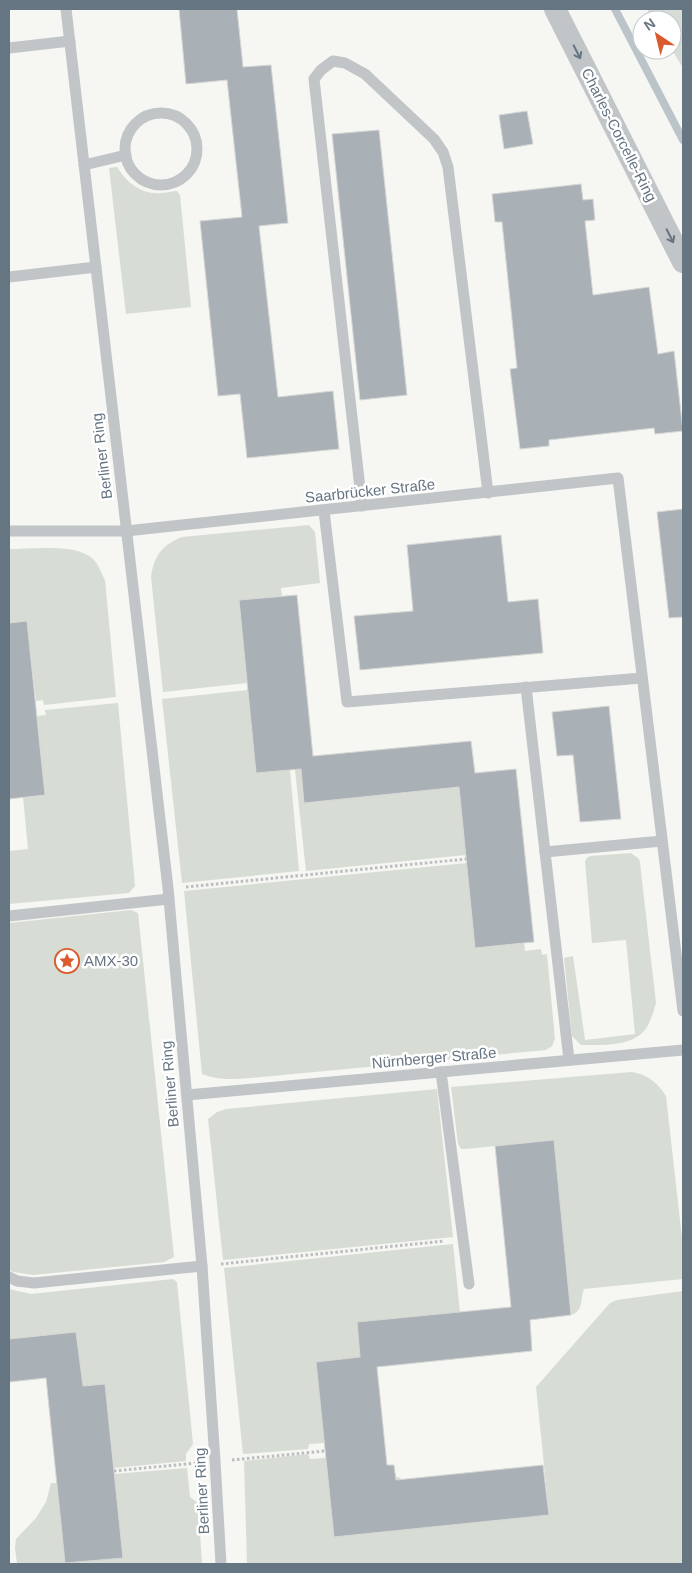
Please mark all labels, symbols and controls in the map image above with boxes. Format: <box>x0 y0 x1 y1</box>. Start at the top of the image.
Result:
north arrow <box>632 10 682 60</box>
text: N <box>641 15 658 34</box>
one-way arrow <box>573 44 583 59</box>
street label: Charles-Corcelle-Ring <box>578 65 661 204</box>
one-way arrow <box>665 229 675 244</box>
street label: Berliner Ring <box>88 412 115 500</box>
street label: Saarbrücker Straße <box>304 475 436 506</box>
place icon: AMX-30 <box>54 948 80 974</box>
place label: AMX-30 <box>84 952 138 969</box>
street label: Berliner Ring <box>157 1040 182 1128</box>
street label: Nürnberger Straße <box>371 1044 497 1071</box>
street label: Berliner Ring <box>191 1447 212 1535</box>

